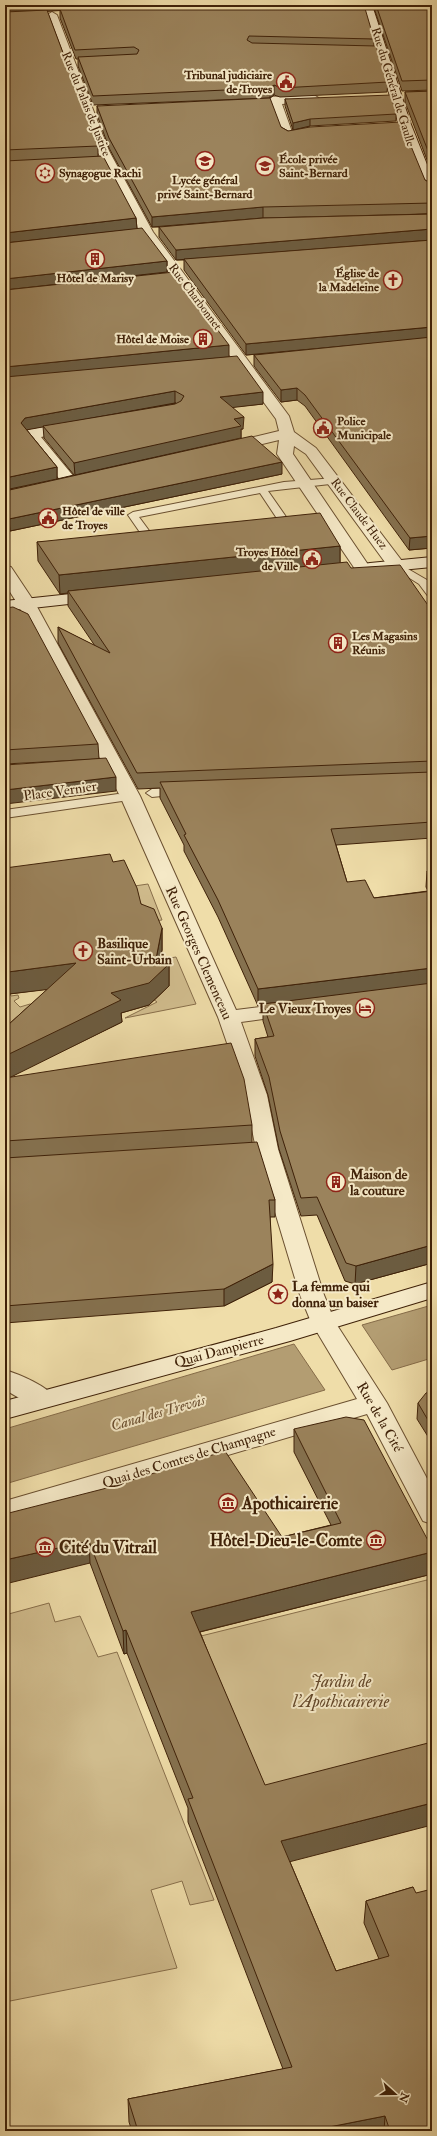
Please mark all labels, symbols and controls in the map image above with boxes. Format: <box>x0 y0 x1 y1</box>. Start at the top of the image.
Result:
street label: Rue du Général de Gaulle <box>368 26 418 148</box>
street label: Rue du Palais de Justice <box>58 49 114 159</box>
place label: Tribunal judiciaire de Troyes <box>183 68 273 97</box>
public building icon: Tribunal judiciaire de Troyes <box>275 71 297 93</box>
school or university icon: Lycée général privé Saint-Bernard <box>194 150 216 172</box>
place label: École privée Saint-Bernard <box>279 152 348 181</box>
school or university icon: École privée Saint-Bernard <box>254 155 276 177</box>
synagogue icon: Synagogue Rachi <box>34 162 56 184</box>
place label: Synagogue Rachi <box>59 166 142 181</box>
place label: Lycée général privé Saint-Bernard <box>157 173 253 202</box>
building icon: Hôtel de Marisy <box>84 248 106 270</box>
street label: Rue Charbonnet <box>165 261 225 333</box>
place label: Église de la Madeleine <box>318 266 380 295</box>
church icon: Église de la Madeleine <box>382 269 404 291</box>
place label: Hôtel de Marisy <box>57 271 134 286</box>
building icon: Hôtel de Moise <box>192 328 214 350</box>
place label: Hôtel de Moise <box>116 332 190 347</box>
place label: Police Municipale <box>336 414 392 443</box>
public building icon: Police Municipale <box>312 417 334 439</box>
street label: Rue Claude Huez <box>327 475 391 553</box>
place label: Hôtel de ville de Troyes <box>62 504 126 533</box>
public building icon: Hôtel de ville de Troyes <box>37 507 59 529</box>
place label: Troyes Hôtel de Ville <box>235 545 299 574</box>
public building icon: Troyes Hôtel de Ville <box>301 548 323 570</box>
place label: Les Magasins Réunis <box>352 629 417 658</box>
building icon: Les Magasins Réunis <box>327 632 349 654</box>
street label: Place Vernier <box>22 777 98 805</box>
street label: Rue Georges Clemenceau <box>162 884 236 1022</box>
place label: Basilique Saint-Urbain <box>97 935 173 968</box>
church icon: Basilique Saint-Urbain <box>72 940 94 962</box>
hotel icon: Le Vieux Troyes <box>354 997 376 1019</box>
place label: Le Vieux Troyes <box>259 1000 351 1018</box>
place label: Maison de la couture <box>349 1166 408 1199</box>
building icon: Maison de la couture <box>325 1171 347 1193</box>
place label: La femme qui donna un baiser <box>292 1278 379 1311</box>
place icon: La femme qui donna un baiser <box>267 1283 289 1305</box>
street label: Quai Dampierre <box>172 1331 266 1372</box>
street label: Rue de la Cité <box>353 1379 407 1455</box>
water label: Canal des Trevois <box>109 1390 208 1436</box>
street label: Quai des Comtes de Champagne <box>100 1422 278 1492</box>
museum icon: Apothicairerie <box>217 1492 239 1514</box>
place label: Apothicairerie <box>241 1493 339 1515</box>
museum icon: Hôtel-Dieu-le-Comte <box>365 1529 387 1551</box>
place label: Hôtel-Dieu-le-Comte <box>210 1530 363 1551</box>
museum icon: Cité du Vitrail <box>34 1536 56 1558</box>
place label: Cité du Vitrail <box>59 1537 157 1558</box>
park label: Jardin de l'Apothicairerie <box>292 1671 389 1712</box>
north arrow <box>375 2074 415 2114</box>
text: N <box>396 2090 412 2105</box>

